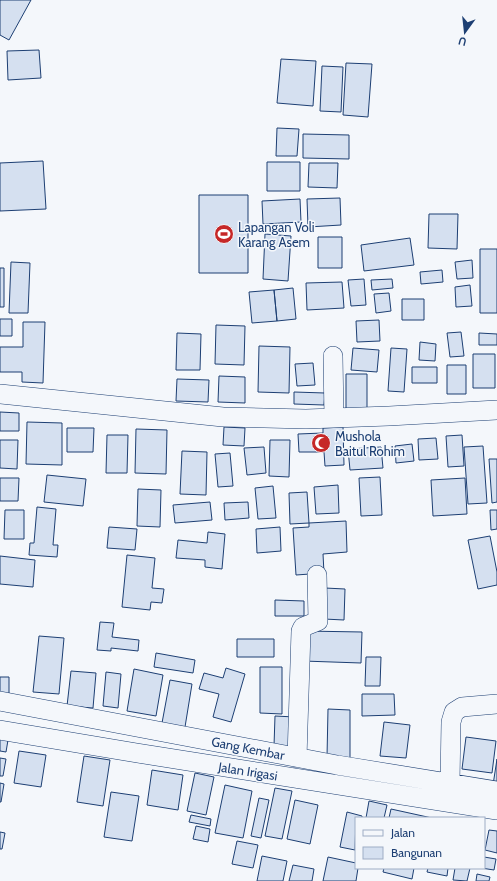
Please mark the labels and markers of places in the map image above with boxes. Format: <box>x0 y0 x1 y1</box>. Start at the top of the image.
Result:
place label: Lapangan Voli Karang Asem <box>238 219 315 250</box>
sports icon: Lapangan Voli Karang Asem <box>213 223 235 245</box>
place label: Mushola Baitul Rohim <box>335 428 405 459</box>
mosque icon: Mushola Baitul Rohim <box>310 432 332 454</box>

